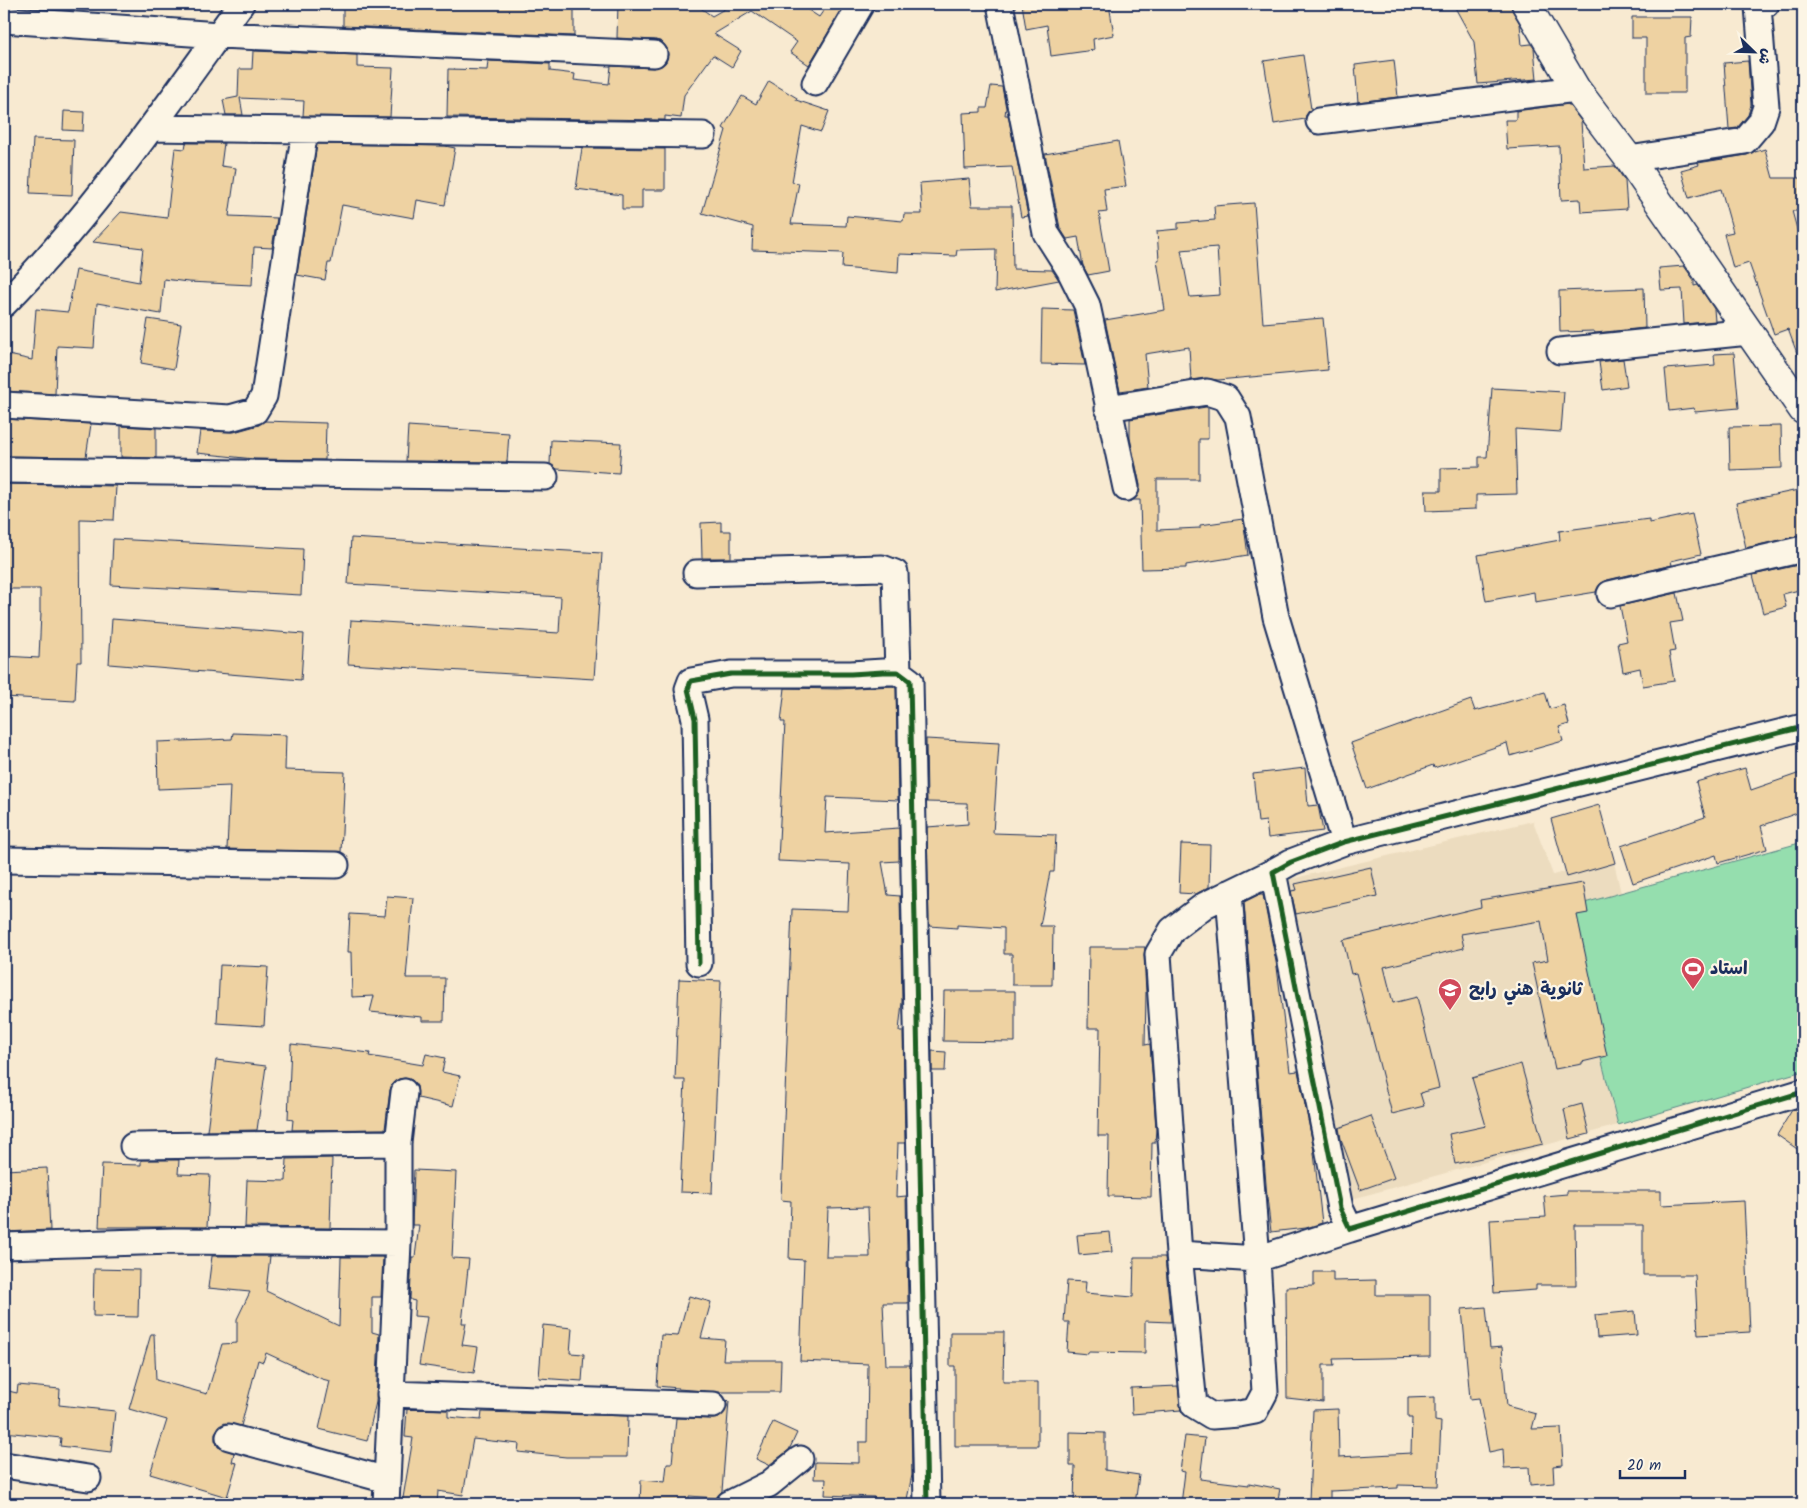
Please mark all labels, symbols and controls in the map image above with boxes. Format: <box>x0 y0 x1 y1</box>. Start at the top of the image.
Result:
north arrow <box>1730 28 1780 78</box>
text: ش <box>1752 45 1778 68</box>
place label: استاد <box>1710 955 1748 984</box>
sports icon: استاد <box>1680 956 1706 990</box>
place label: ثانوية هني رابح <box>1468 976 1584 1005</box>
school or university icon: ثانوية هني رابح <box>1437 977 1463 1011</box>
scale bar <box>1620 1448 1684 1480</box>
text: 20 m <box>1627 1454 1661 1478</box>

